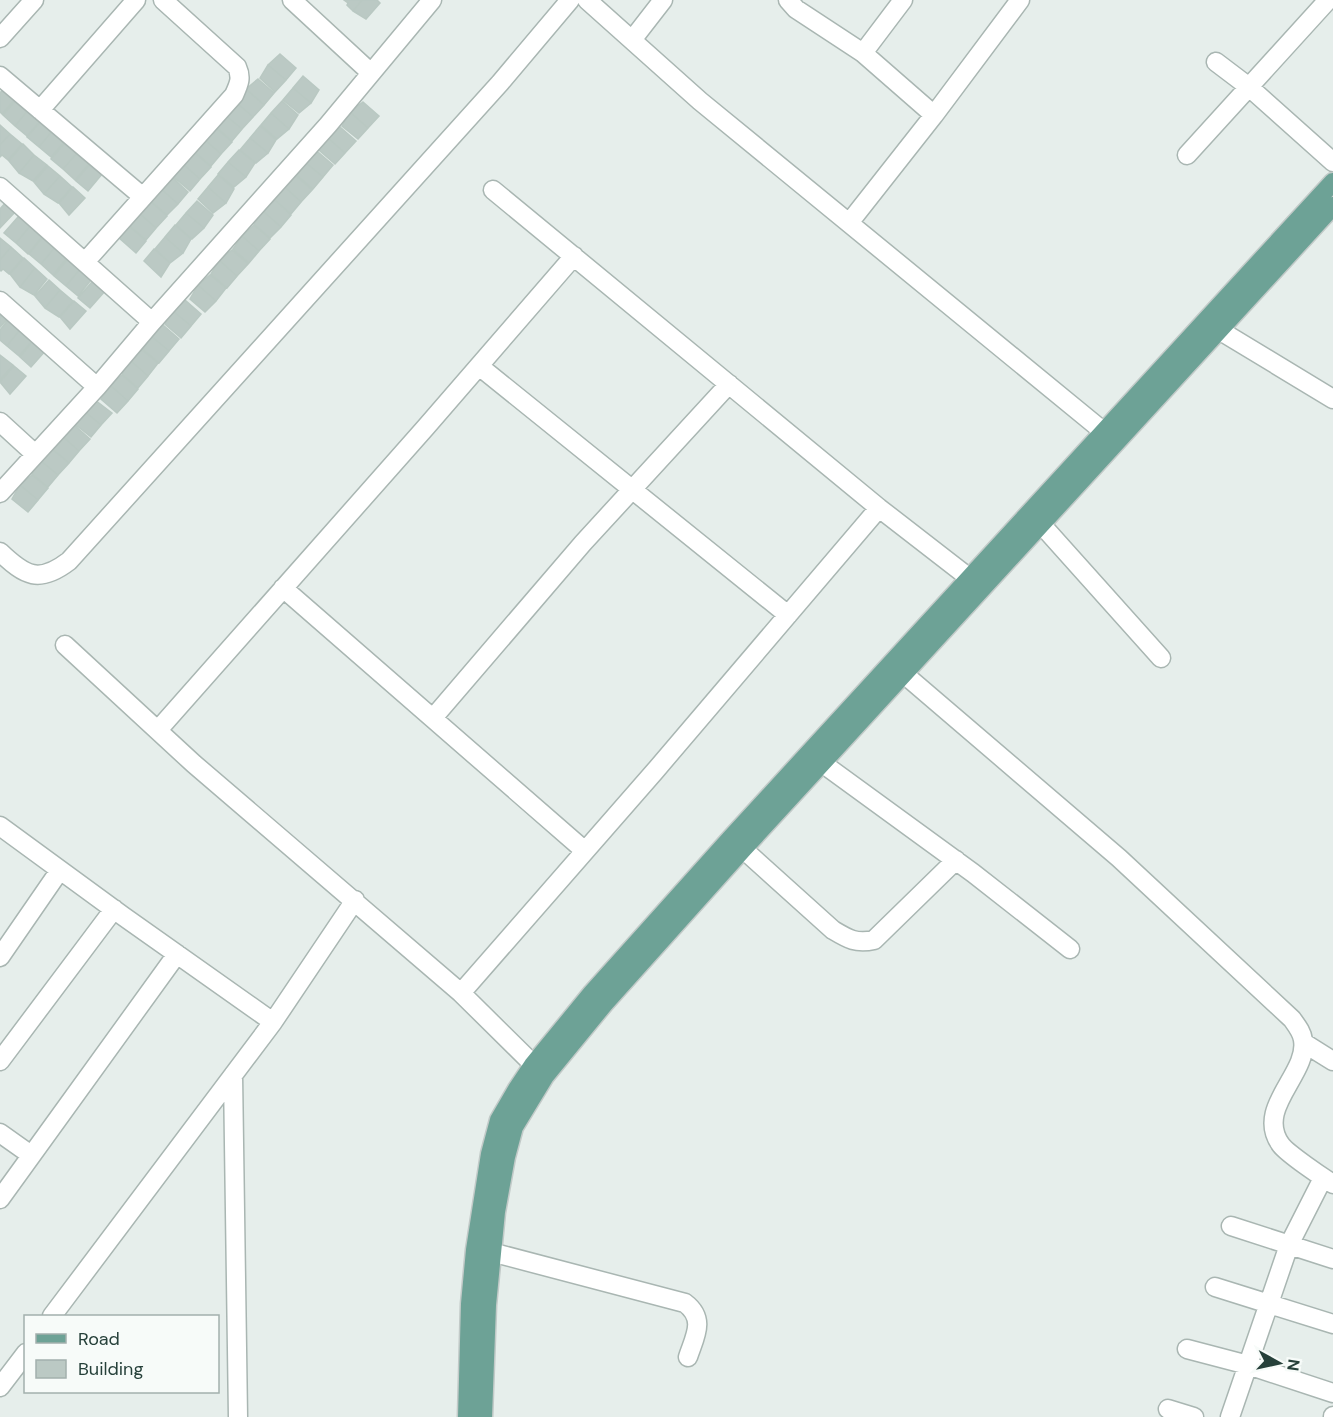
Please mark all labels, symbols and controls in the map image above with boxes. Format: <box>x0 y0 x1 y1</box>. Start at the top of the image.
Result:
legend <box>24 1315 219 1393</box>
text: Road <box>78 1327 120 1351</box>
north arrow <box>1249 1333 1309 1393</box>
text: Building <box>78 1357 143 1381</box>
text: N <box>1282 1358 1305 1372</box>

